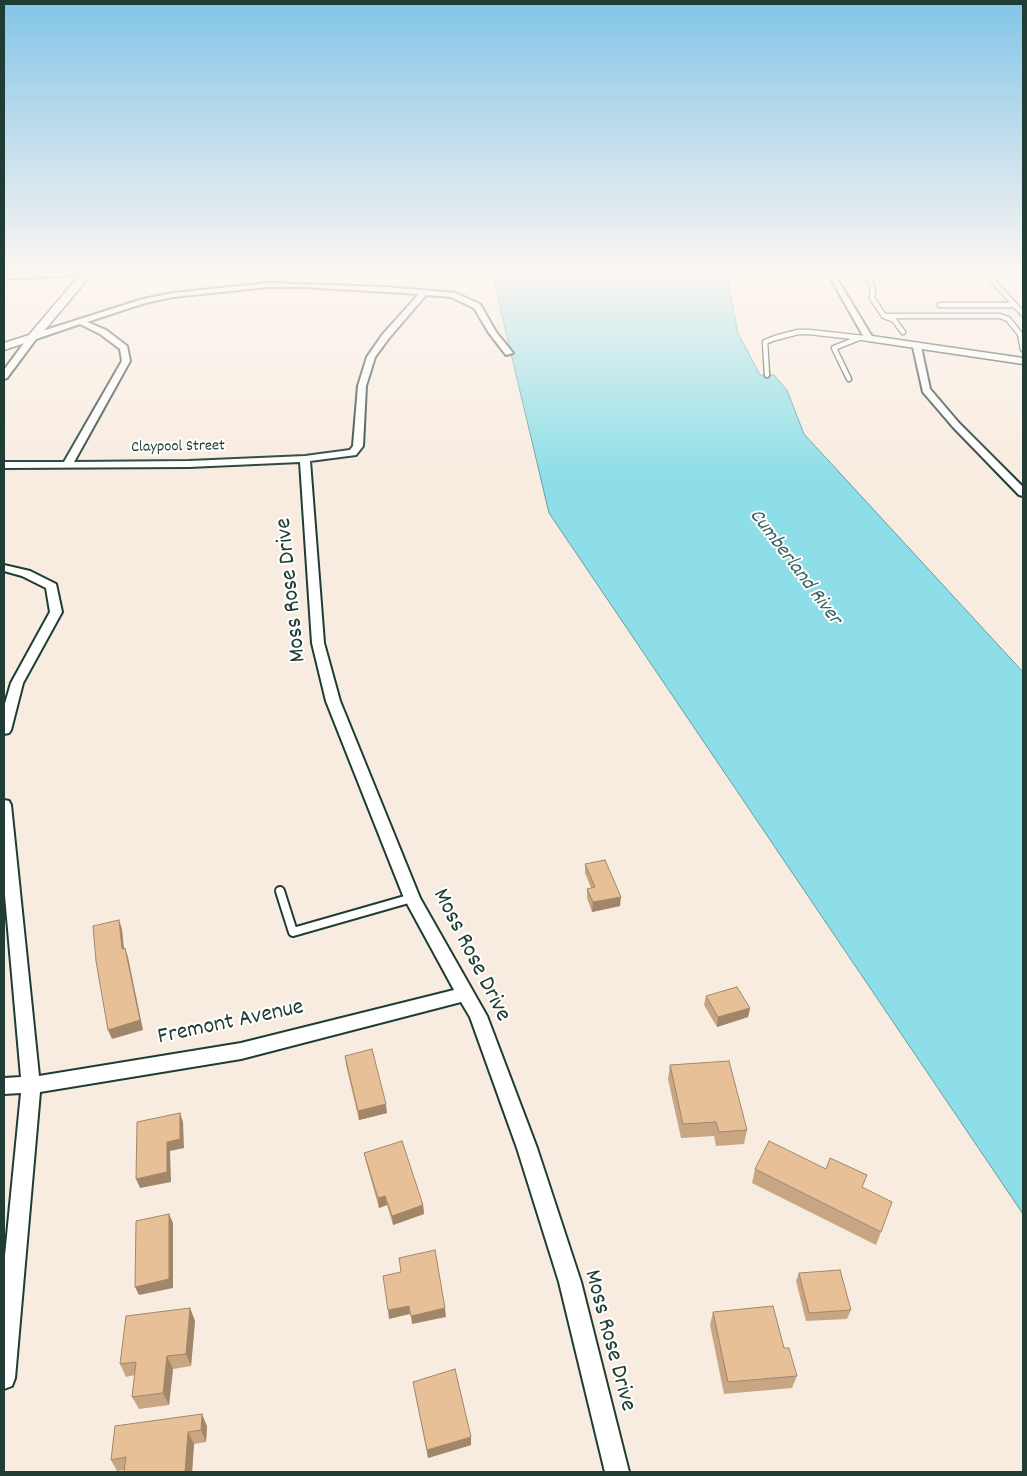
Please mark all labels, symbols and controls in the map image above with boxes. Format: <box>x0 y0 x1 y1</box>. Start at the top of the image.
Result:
street label: Claypool Street <box>131 438 225 458</box>
water label: Cumberland River <box>742 505 846 631</box>
street label: Moss Rose Drive <box>271 516 315 664</box>
street label: Moss Rose Drive <box>424 885 516 1027</box>
street label: Fremont Avenue <box>155 994 307 1054</box>
street label: Moss Rose Drive <box>575 1267 641 1415</box>

